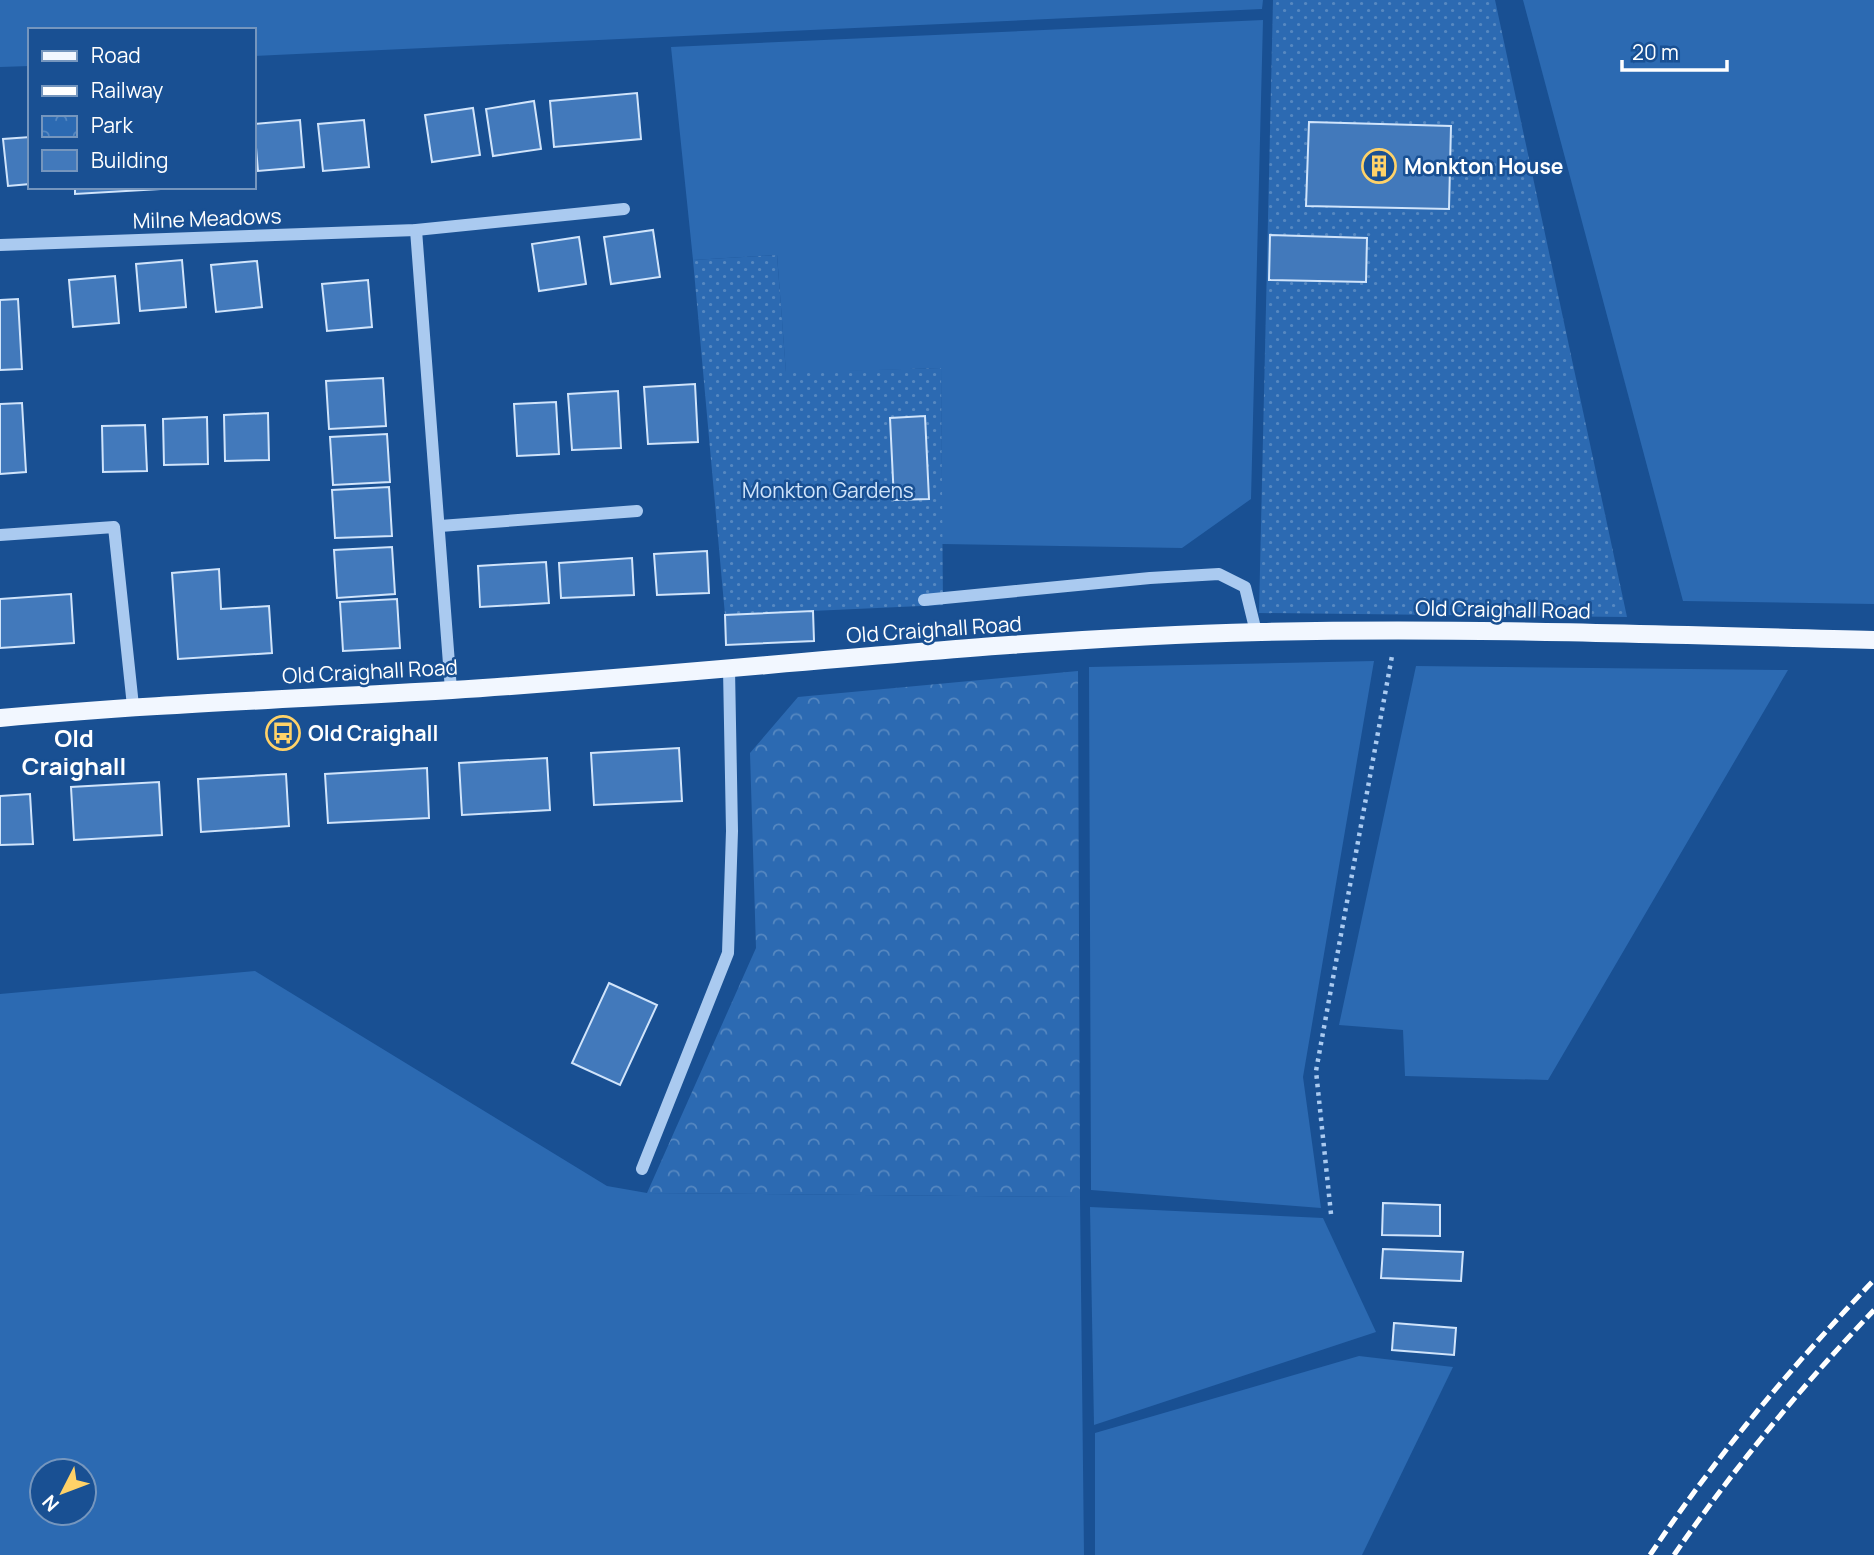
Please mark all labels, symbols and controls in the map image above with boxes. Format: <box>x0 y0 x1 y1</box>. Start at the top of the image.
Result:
legend <box>28 28 256 189</box>
scale bar <box>1622 28 1727 72</box>
text: 20 m <box>1632 38 1679 66</box>
text: Road <box>91 41 141 69</box>
text: Railway <box>91 76 163 104</box>
text: Park <box>91 111 133 139</box>
text: Building <box>91 146 168 174</box>
building icon: Monkton House <box>1360 147 1398 185</box>
place label: Monkton House <box>1404 152 1563 180</box>
street label: Milne Meadows <box>132 201 282 235</box>
park label: Monkton Gardens <box>742 476 914 504</box>
street label: Old Craighall Road <box>1415 593 1591 625</box>
street label: Old Craighall Road <box>845 609 1023 649</box>
street label: Old Craighall Road <box>281 652 459 690</box>
bus stop icon: Old Craighall <box>264 714 302 752</box>
place label: Old Craighall <box>308 719 438 747</box>
district label: Old Craighall <box>22 721 126 782</box>
north arrow <box>28 1457 98 1527</box>
text: N <box>36 1490 65 1517</box>

